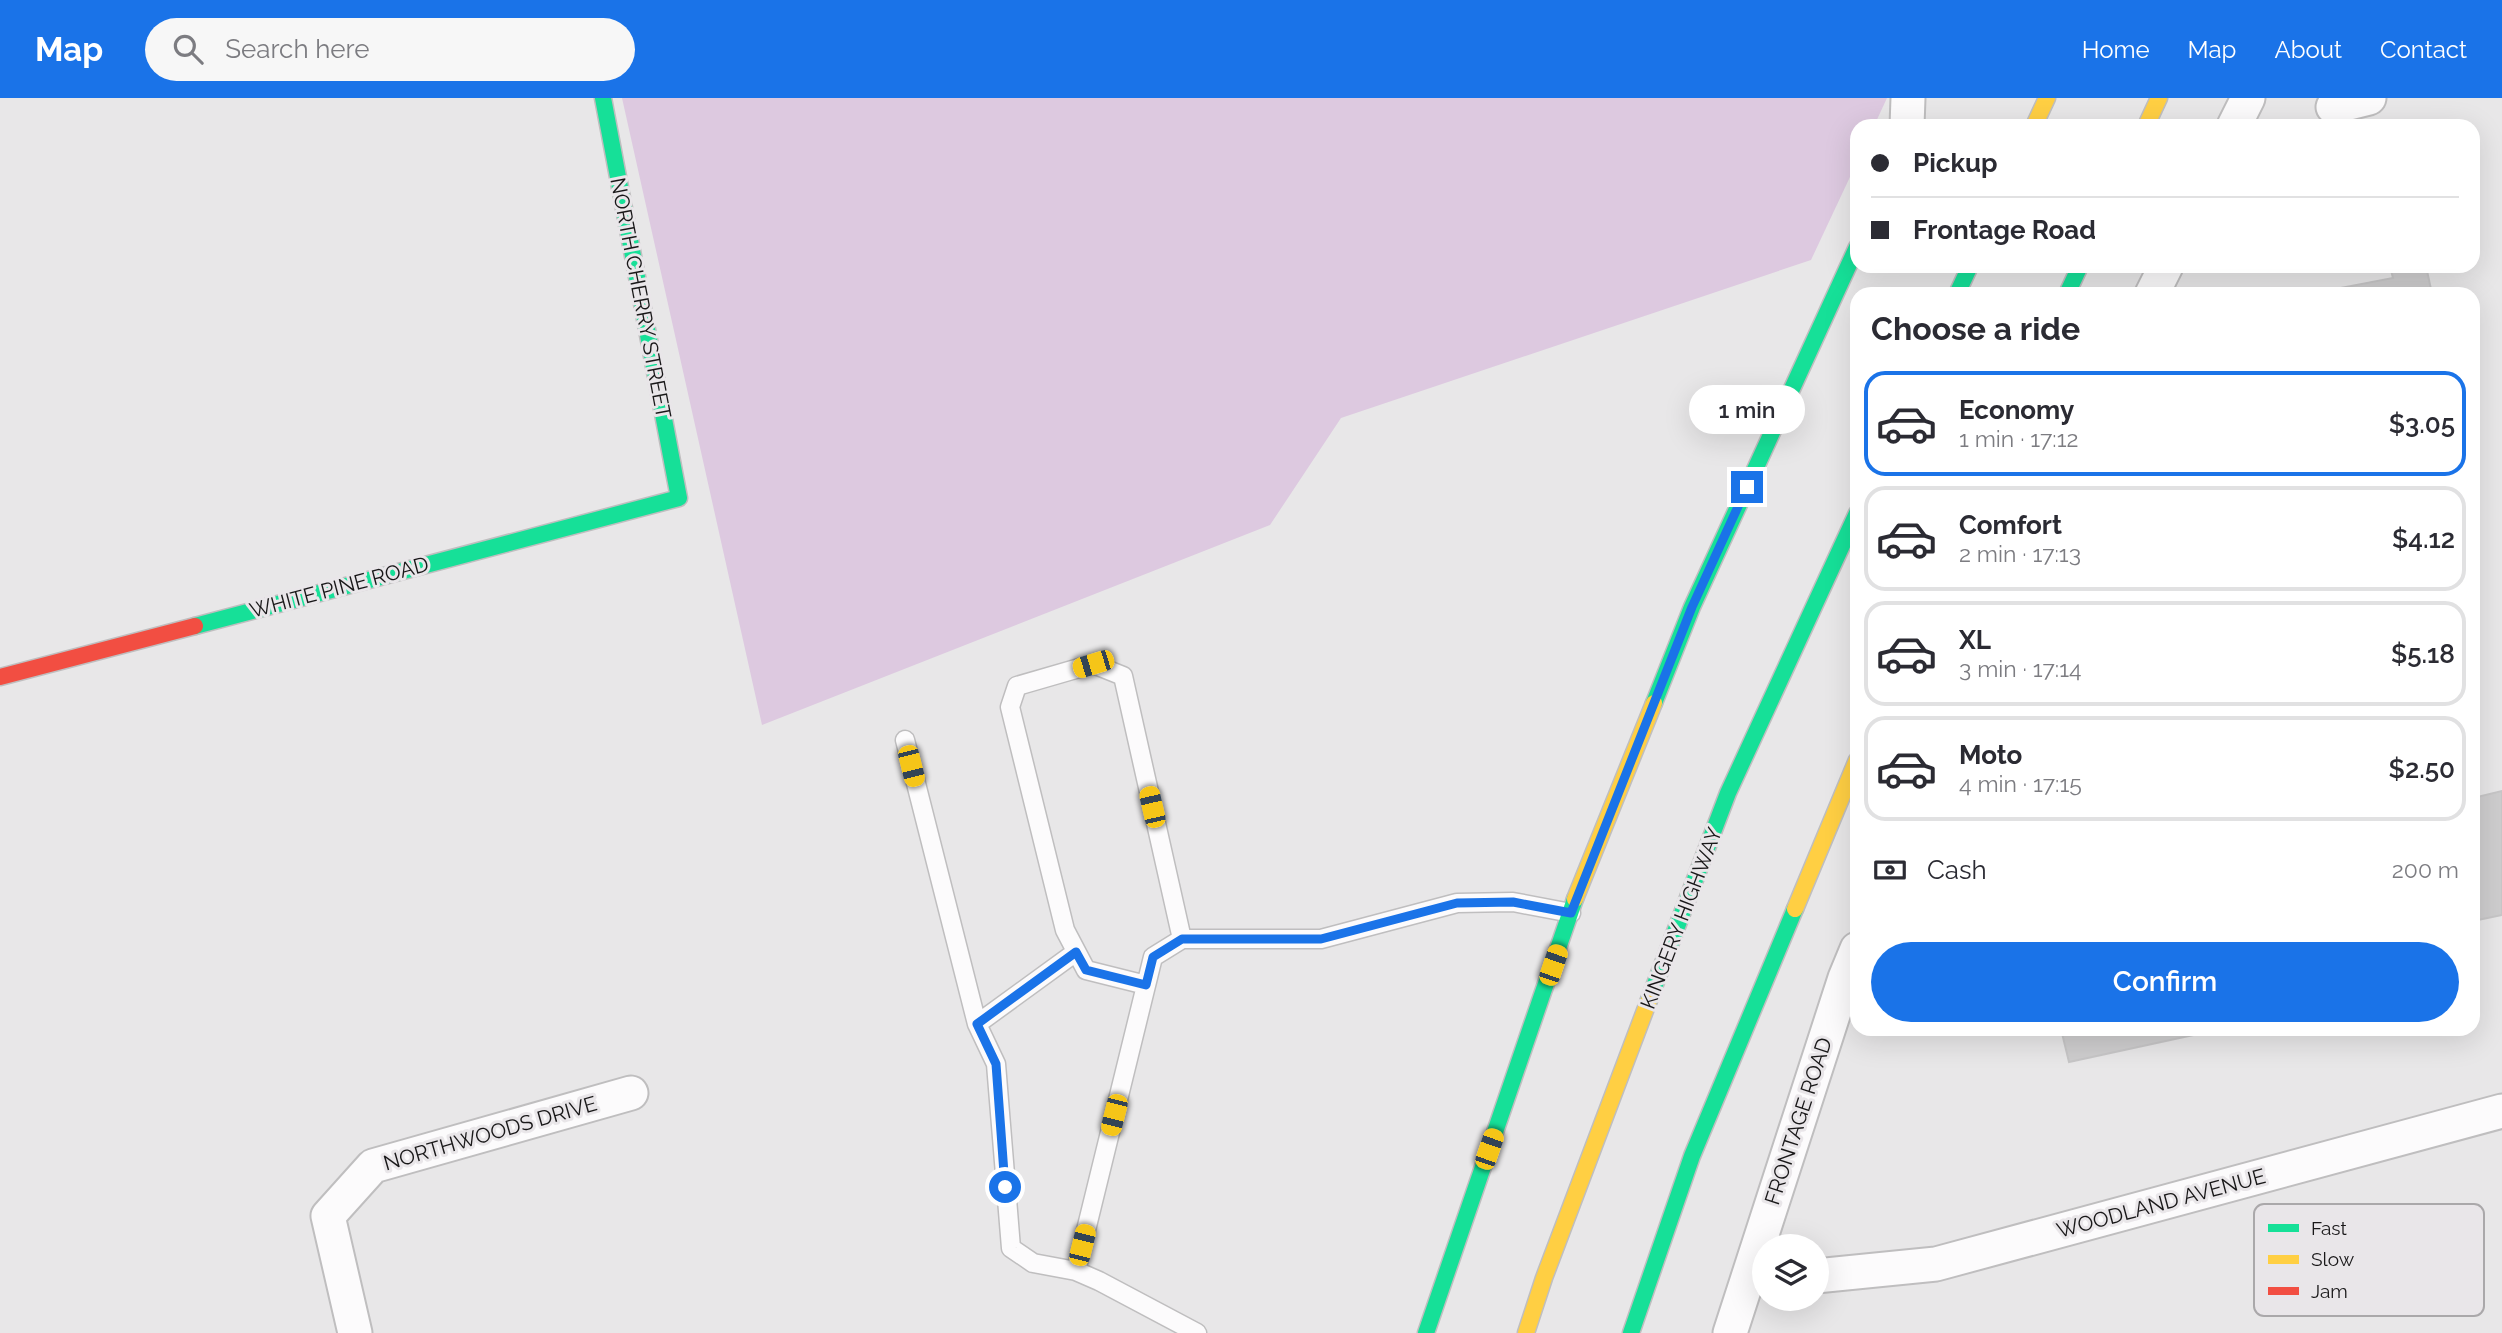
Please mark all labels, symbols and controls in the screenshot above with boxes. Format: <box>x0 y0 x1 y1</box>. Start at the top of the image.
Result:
search box <box>145 18 635 81</box>
text: Map <box>35 30 103 69</box>
icon: search <box>169 30 207 68</box>
text: Search here <box>225 34 370 64</box>
text: Home <box>2082 35 2150 64</box>
text: Map <box>2188 35 2236 64</box>
text: About <box>2274 35 2342 64</box>
text: Contact <box>2380 35 2467 64</box>
text: Pickup <box>1913 148 1998 178</box>
street label: NORTH CHERRY STREET <box>605 176 677 421</box>
text: Frontage Road <box>1913 215 2096 245</box>
text: Choose a ride <box>1871 310 2080 347</box>
callout: 1 min <box>1689 386 1805 434</box>
icon: car <box>1875 392 1938 455</box>
text: Economy <box>1959 395 2074 425</box>
text: 1 min <box>1718 396 1776 423</box>
text: $3.05 <box>2389 409 2455 439</box>
text: 1 min · 17:12 <box>1959 425 2079 452</box>
route end <box>1731 471 1763 503</box>
icon: car <box>1875 507 1938 570</box>
text: Comfort <box>1959 510 2062 540</box>
text: $4.12 <box>2392 524 2455 554</box>
text: 2 min · 17:13 <box>1959 540 2081 567</box>
street label: WHITE PINE ROAD <box>247 551 431 623</box>
icon: car <box>1875 622 1938 685</box>
text: XL <box>1959 625 1991 655</box>
text: $5.18 <box>2391 639 2455 669</box>
car <box>1070 648 1117 680</box>
text: 3 min · 17:14 <box>1959 655 2082 682</box>
icon: car <box>1875 737 1938 800</box>
text: Moto <box>1959 740 2022 770</box>
car <box>896 743 927 789</box>
text: $2.50 <box>2389 754 2455 784</box>
text: 4 min · 17:15 <box>1959 770 2082 797</box>
car <box>1138 784 1167 830</box>
street label: KINGERY HIGHWAY <box>1635 823 1727 1012</box>
icon: cash <box>1871 851 1909 889</box>
text: Cash <box>1927 855 1987 885</box>
text: 200 m <box>2392 856 2459 883</box>
car <box>1537 942 1570 988</box>
button: Confirm <box>1871 942 2459 1022</box>
street label: FRONTAGE ROAD <box>1759 1034 1837 1208</box>
street label: NORTHWOODS DRIVE <box>380 1091 600 1175</box>
car <box>1099 1092 1130 1138</box>
car <box>1473 1126 1506 1172</box>
street label: WOODLAND AVENUE <box>2054 1163 2268 1243</box>
route start <box>989 1171 1021 1203</box>
legend <box>2254 1204 2484 1316</box>
text: Fast <box>2311 1217 2347 1239</box>
car <box>1067 1222 1098 1268</box>
map controls <box>1752 1234 1829 1311</box>
button: layers <box>1752 1234 1829 1311</box>
text: Slow <box>2311 1248 2355 1270</box>
text: Jam <box>2311 1280 2348 1302</box>

